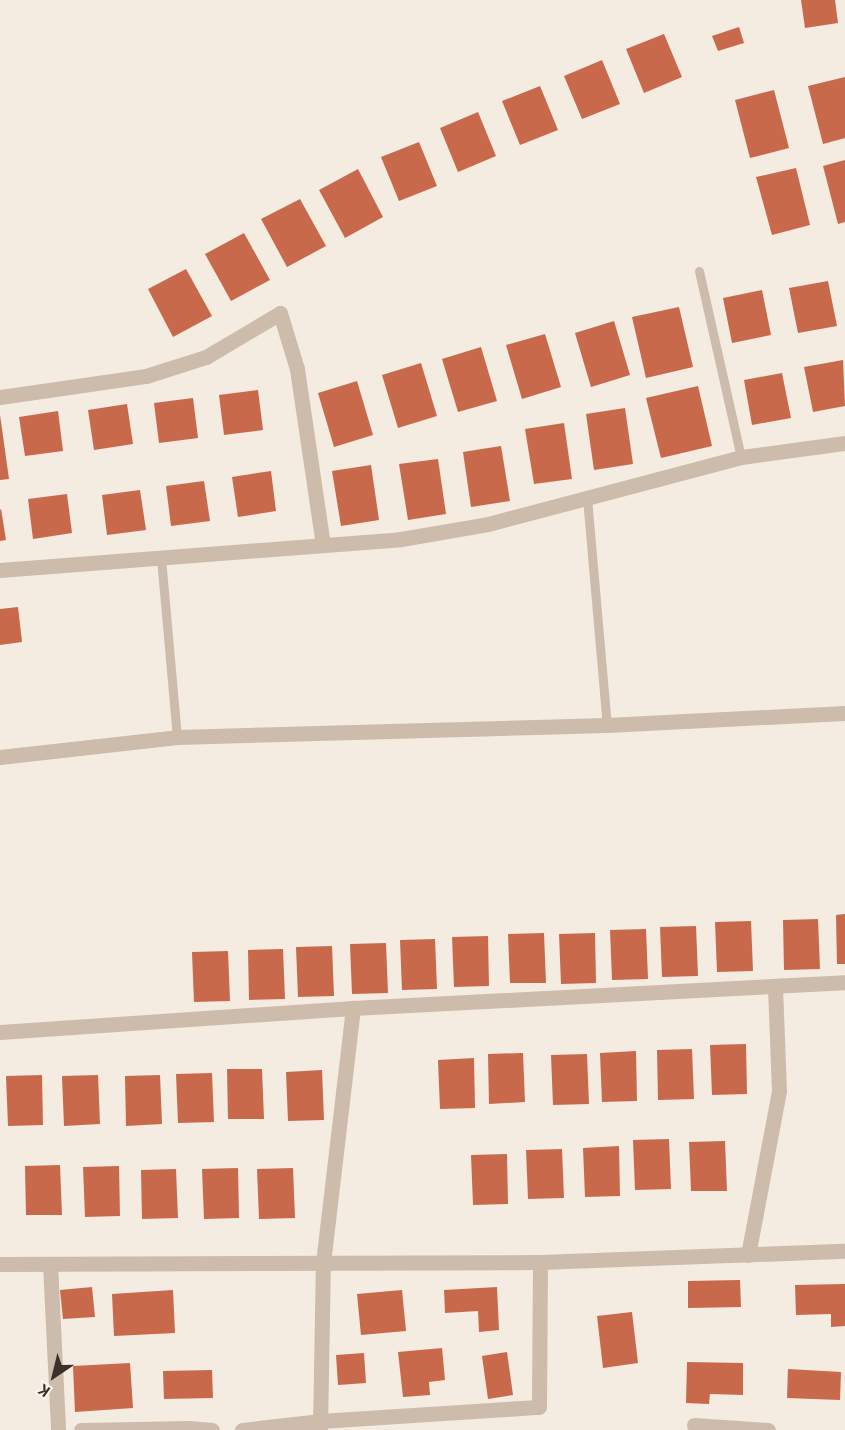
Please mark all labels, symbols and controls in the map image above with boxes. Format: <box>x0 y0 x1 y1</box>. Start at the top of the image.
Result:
north arrow <box>24 1346 84 1406</box>
text: K <box>34 1380 53 1402</box>

